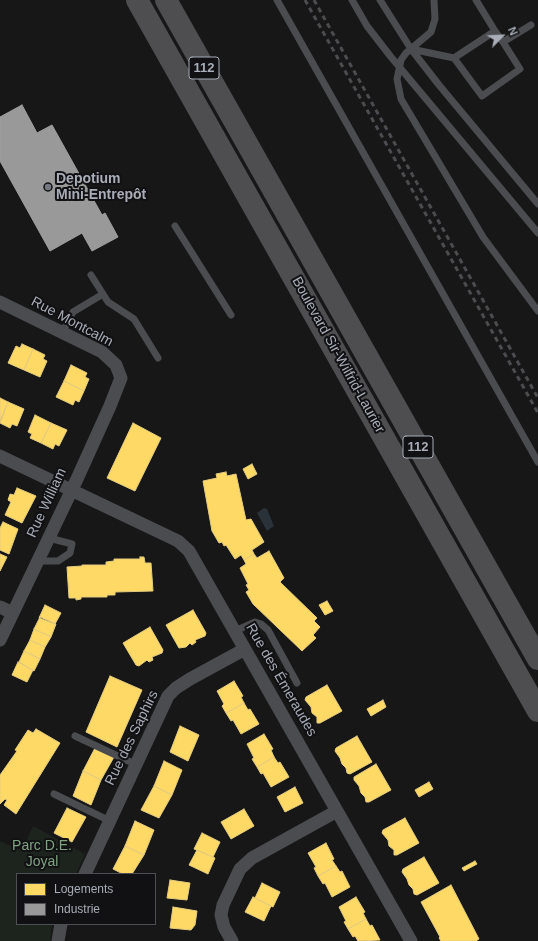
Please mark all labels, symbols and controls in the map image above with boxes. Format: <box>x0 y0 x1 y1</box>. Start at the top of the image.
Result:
north arrow <box>482 16 522 56</box>
text: N <box>506 25 520 37</box>
road number: 112 <box>189 57 219 79</box>
place label: Depotium Mini-Entrepôt <box>56 171 146 204</box>
marker: Depotium Mini-Entrepôt <box>43 182 53 192</box>
street label: Boulevard Sir-Wilfrid-Laurier <box>288 274 388 436</box>
street label: Rue Montcalm <box>28 293 116 351</box>
road number: 112 <box>403 436 433 458</box>
street label: Rue William <box>24 466 70 540</box>
street label: Rue des Émeraudes <box>242 621 320 739</box>
street label: Rue des Saphirs <box>102 688 162 788</box>
park label: Parc D.E. Joyal <box>12 838 72 870</box>
legend <box>16 873 156 925</box>
text: Logements <box>54 882 113 896</box>
text: Industrie <box>54 902 100 916</box>

